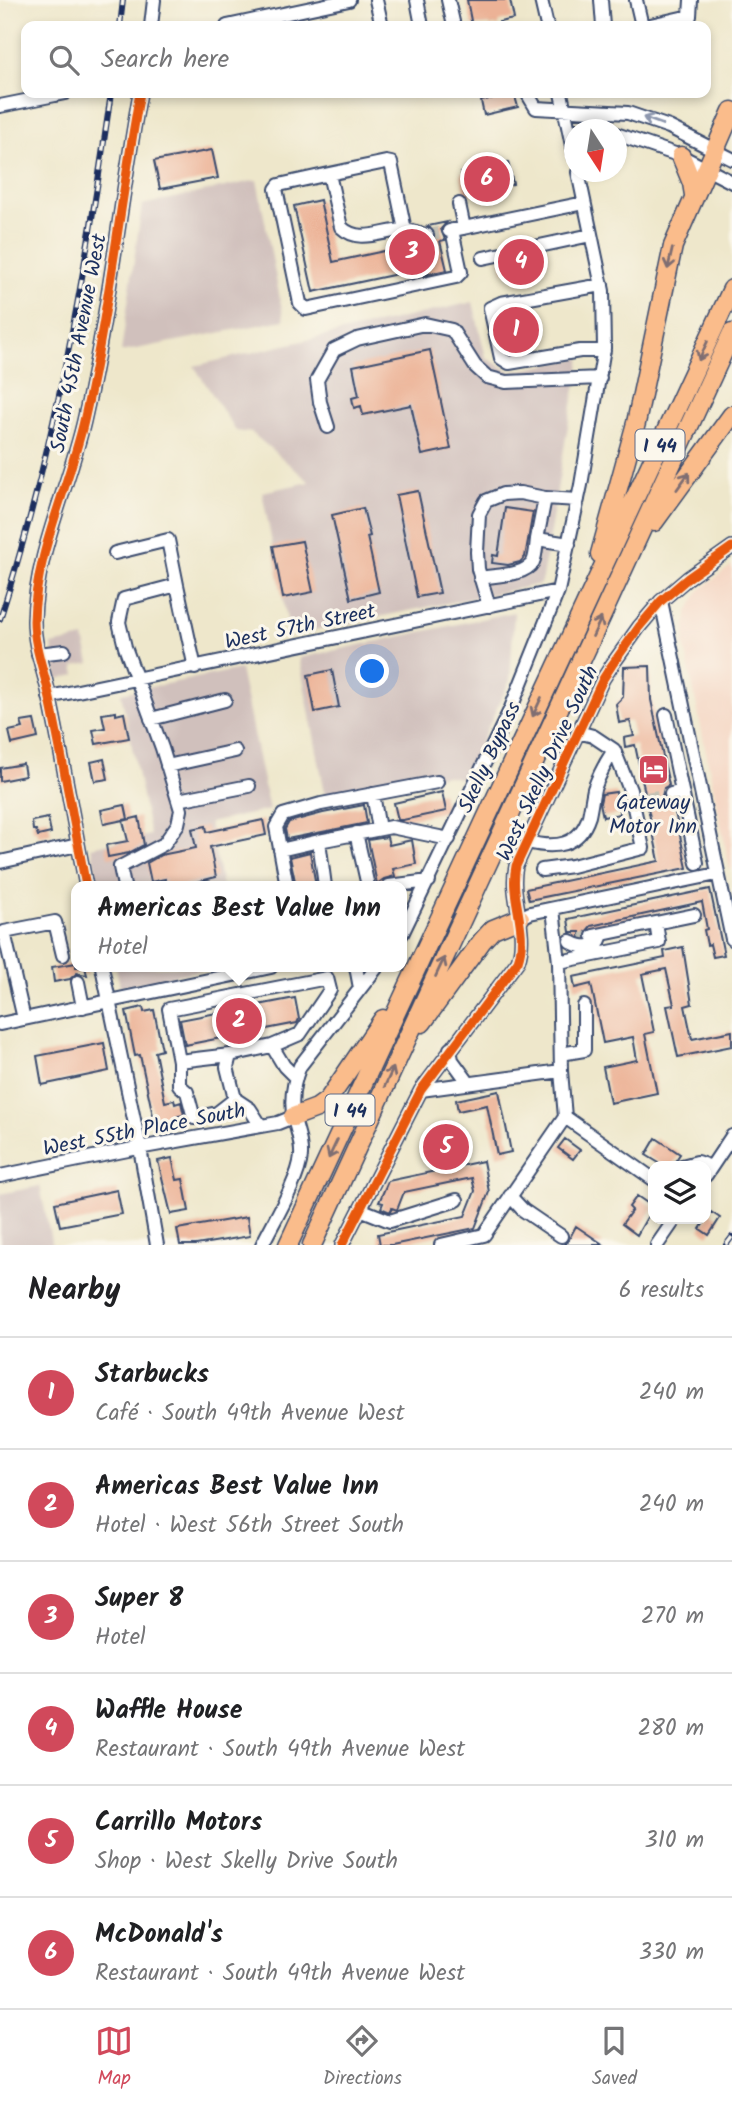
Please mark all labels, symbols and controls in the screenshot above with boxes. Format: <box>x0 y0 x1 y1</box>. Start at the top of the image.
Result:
search box <box>21 21 711 98</box>
text: Search here <box>101 39 229 81</box>
icon: search <box>45 41 83 79</box>
one-way arrow <box>643 114 665 126</box>
north arrow <box>564 119 627 182</box>
pin: 6 <box>464 153 510 205</box>
pin: 3 <box>389 226 435 278</box>
street label: South 45th Avenue West <box>42 230 117 456</box>
pin: 4 <box>498 236 544 288</box>
one-way arrow <box>663 247 676 270</box>
pin: 1 <box>493 304 539 356</box>
one-way arrow <box>696 340 709 361</box>
road number: I 44 <box>636 430 684 460</box>
one-way arrow <box>675 471 690 490</box>
street label: West 57th Street <box>222 595 380 660</box>
one-way arrow <box>591 616 604 638</box>
your location <box>355 654 389 688</box>
street label: West Skelly Drive South <box>488 660 608 867</box>
street label: Skelly Bypass <box>450 696 531 819</box>
one-way arrow <box>530 696 544 717</box>
hotel icon: Gateway Motor Inn <box>636 753 670 787</box>
place label: Gateway Motor Inn <box>609 787 697 844</box>
popup <box>71 881 407 972</box>
text: Americas Best Value Inn <box>97 888 381 930</box>
text: Hotel <box>97 930 148 966</box>
one-way arrow <box>434 957 447 978</box>
pin: 2 <box>216 995 262 1047</box>
one-way arrow <box>383 1067 396 1088</box>
road number: I 44 <box>326 1094 374 1126</box>
street label: West 55th Place South <box>40 1095 248 1166</box>
pin: 5 <box>423 1121 469 1173</box>
one-way arrow <box>325 1138 338 1159</box>
map controls <box>648 1161 711 1224</box>
button: layers <box>648 1161 711 1224</box>
text: Nearby <box>28 1267 120 1315</box>
text: 6 results <box>619 1273 704 1309</box>
text: Starbucks <box>95 1354 209 1396</box>
text: 1 <box>48 1375 54 1411</box>
text: 240 m <box>639 1375 704 1411</box>
text: Café · South 49th Avenue West <box>95 1396 405 1432</box>
text: Americas Best Value Inn <box>95 1466 379 1508</box>
text: 2 <box>44 1487 58 1523</box>
text: 240 m <box>639 1487 704 1523</box>
text: Hotel · West 56th Street South <box>95 1508 404 1544</box>
text: Super 8 <box>95 1578 183 1620</box>
text: 3 <box>45 1599 57 1635</box>
text: 270 m <box>641 1599 704 1635</box>
text: Hotel <box>95 1620 146 1656</box>
text: Waffle House <box>95 1690 242 1732</box>
text: 4 <box>45 1711 57 1747</box>
text: 280 m <box>638 1711 704 1747</box>
text: Restaurant · South 49th Avenue West <box>95 1732 465 1768</box>
text: Carrillo Motors <box>95 1802 262 1844</box>
text: 5 <box>45 1823 57 1859</box>
text: 310 m <box>645 1823 704 1859</box>
text: Shop · West Skelly Drive South <box>95 1844 398 1880</box>
text: McDonald's <box>95 1914 223 1956</box>
text: 6 <box>45 1935 57 1971</box>
text: 330 m <box>639 1935 704 1971</box>
text: Restaurant · South 49th Avenue West <box>95 1956 465 1992</box>
tab: Map <box>95 2022 133 2094</box>
tab: Directions <box>323 2022 402 2094</box>
tab: Saved <box>592 2022 637 2094</box>

